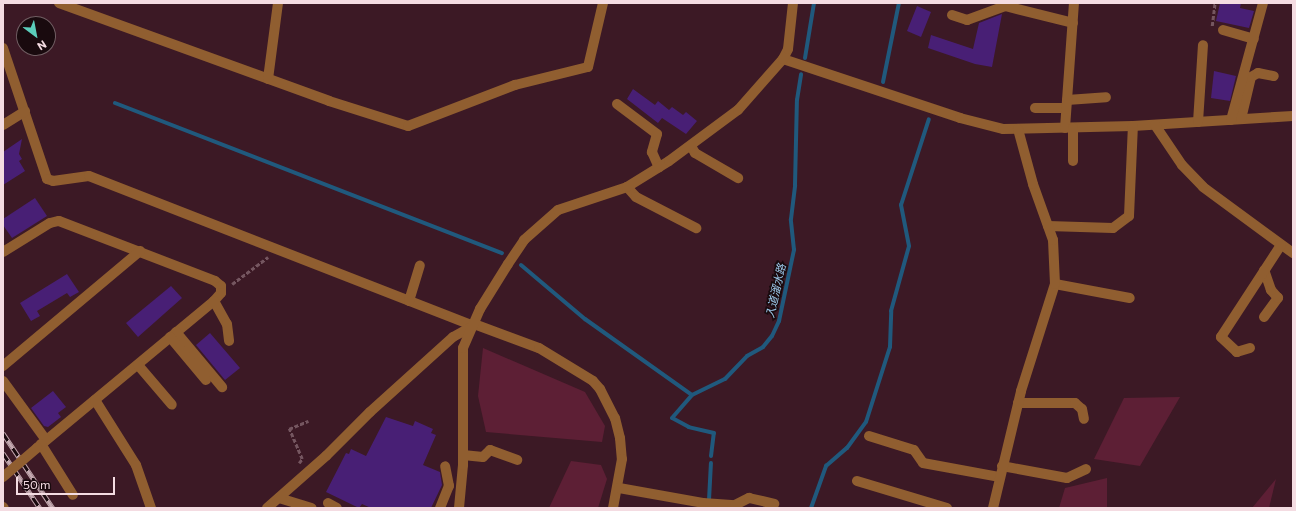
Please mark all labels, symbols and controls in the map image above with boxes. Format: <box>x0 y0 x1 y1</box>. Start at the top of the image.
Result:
north arrow <box>16 16 56 56</box>
text: N <box>35 38 49 53</box>
water label: 入道溜水路 <box>763 263 789 319</box>
scale bar <box>18 469 117 495</box>
text: 50 m <box>23 477 51 491</box>

